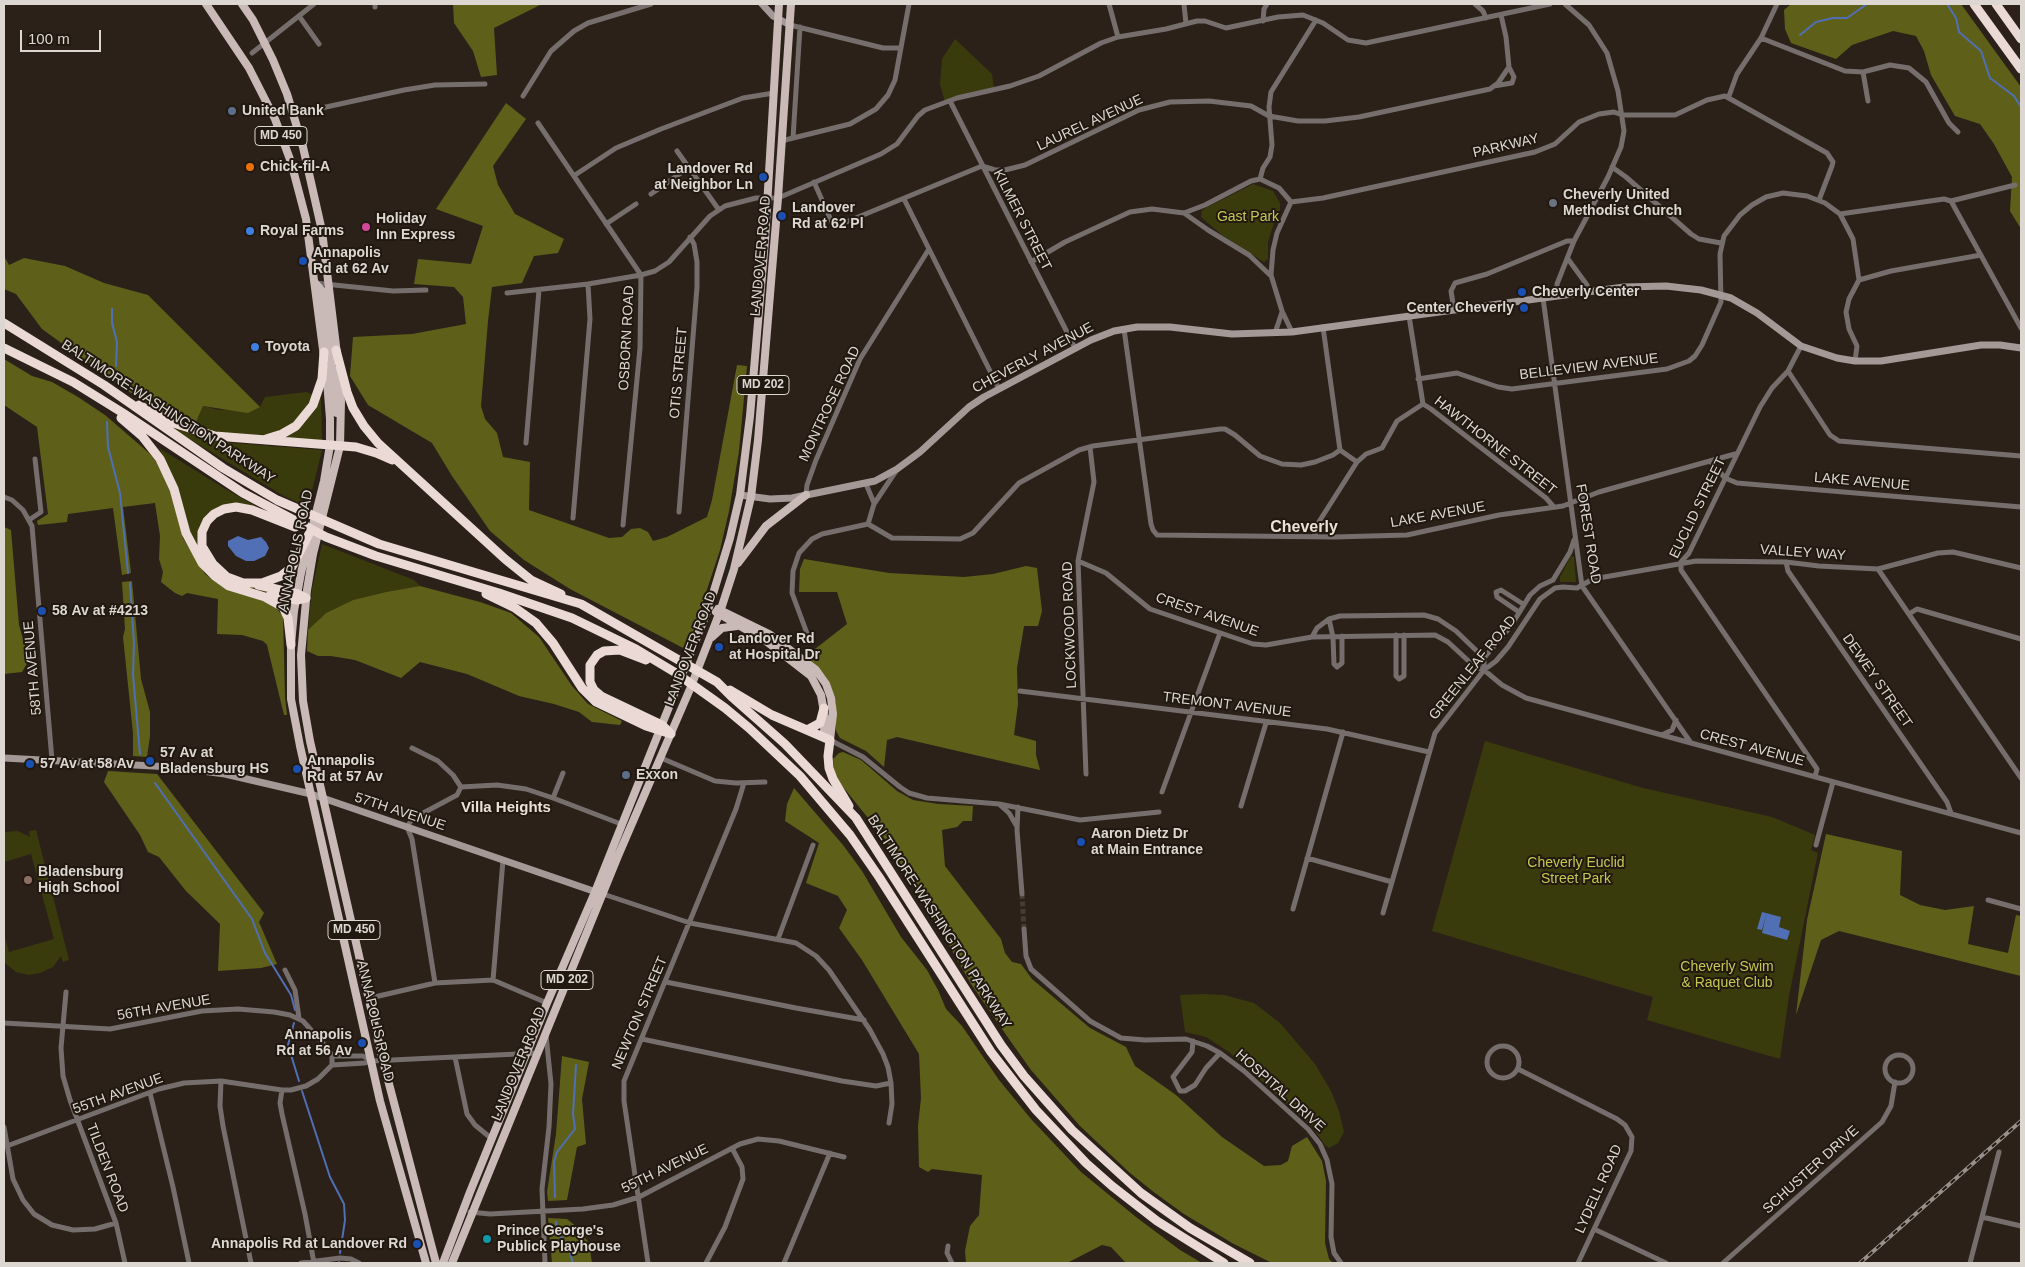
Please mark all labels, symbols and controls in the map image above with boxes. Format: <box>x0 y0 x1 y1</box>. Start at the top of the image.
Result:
scale bar <box>22 20 104 52</box>
text: 100 m <box>28 30 70 47</box>
street label: LAUREL AVENUE <box>1034 91 1146 155</box>
place label: United Bank <box>242 103 324 119</box>
marker: United Bank <box>226 105 238 117</box>
road number: MD 450 <box>255 126 307 146</box>
street label: PARKWAY <box>1471 130 1541 162</box>
place label: Chick-fil-A <box>260 159 330 175</box>
marker: Chick-fil-A <box>244 161 256 173</box>
place label: Landover Rd at Neighbor Ln <box>654 161 753 193</box>
street label: KILMER STREET <box>989 167 1055 273</box>
marker: Landover Rd at Neighbor Ln <box>757 171 769 183</box>
place label: Cheverly United Methodist Church <box>1563 187 1682 220</box>
street label: LANDOVER ROAD <box>747 195 775 317</box>
marker: Cheverly United Methodist Church <box>1547 197 1559 209</box>
place label: Landover Rd at 62 Pl <box>792 200 864 232</box>
park label: Gast Park <box>1217 209 1279 225</box>
marker: Landover Rd at 62 Pl <box>776 210 788 222</box>
place label: Holiday Inn Express <box>376 211 455 243</box>
marker: Holiday Inn Express <box>360 221 372 233</box>
place label: Royal Farms <box>260 223 344 239</box>
marker: Royal Farms <box>244 225 256 237</box>
place label: Annapolis Rd at 62 Av <box>313 245 389 278</box>
marker: Annapolis Rd at 62 Av <box>297 255 309 267</box>
place label: Cheverly Center <box>1532 284 1639 300</box>
street label: OSBORN ROAD <box>616 285 638 391</box>
marker: Cheverly Center <box>1516 286 1528 298</box>
place label: Center Cheverly <box>1407 300 1514 316</box>
marker: Center Cheverly <box>1518 302 1530 314</box>
street label: CHEVERLY AVENUE <box>970 319 1096 397</box>
street label: OTIS STREET <box>667 327 691 419</box>
street label: BALTIMORE-WASHINGTON PARKWAY <box>58 336 278 488</box>
place label: Toyota <box>265 339 310 355</box>
marker: Toyota <box>249 341 261 353</box>
street label: MONTROSE ROAD <box>796 344 864 464</box>
street label: BELLEVIEW AVENUE <box>1519 350 1659 384</box>
road number: MD 202 <box>737 376 789 394</box>
street label: HAWTHORNE STREET <box>1431 393 1559 499</box>
street label: EUCLID STREET <box>1666 455 1730 561</box>
street label: LAKE AVENUE <box>1813 469 1911 495</box>
street label: FOREST ROAD <box>1572 483 1604 585</box>
street label: ANNAPOLIS ROAD <box>275 488 317 614</box>
street label: LAKE AVENUE <box>1389 498 1487 532</box>
district label: Cheverly <box>1270 518 1338 538</box>
street label: VALLEY WAY <box>1759 542 1847 564</box>
street label: LOCKWOOD ROAD <box>1059 561 1081 689</box>
street label: LANDOVER ROAD <box>661 589 721 709</box>
street label: CREST AVENUE <box>1153 589 1261 641</box>
place label: 58 Av at #4213 <box>52 603 148 619</box>
marker: 58 Av at #4213 <box>36 605 48 617</box>
street label: GREENLEAF ROAD <box>1426 613 1520 723</box>
street label: 58TH AVENUE <box>21 620 45 716</box>
place label: Landover Rd at Hospital Dr <box>729 631 820 664</box>
street label: DEWEY STREET <box>1838 631 1916 731</box>
marker: Landover Rd at Hospital Dr <box>713 641 725 653</box>
street label: TREMONT AVENUE <box>1162 689 1292 721</box>
street label: CREST AVENUE <box>1698 726 1806 770</box>
place label: 57 Av at Bladensburg HS <box>160 745 269 778</box>
place label: Annapolis Rd at 57 Av <box>307 753 383 786</box>
marker: 57 Av at Bladensburg HS <box>144 755 156 767</box>
place label: 57 Av at 58 Av <box>40 756 134 772</box>
marker: 57 Av at 58 Av <box>24 758 36 770</box>
marker: Annapolis Rd at 57 Av <box>291 763 303 775</box>
place label: Exxon <box>636 767 678 783</box>
marker: Exxon <box>620 769 632 781</box>
street label: 57TH AVENUE <box>352 789 448 835</box>
district label: Villa Heights <box>461 799 551 817</box>
street label: BALTIMORE-WASHINGTON PARKWAY <box>863 812 1015 1032</box>
place label: Aaron Dietz Dr at Main Entrance <box>1091 826 1203 859</box>
marker: Aaron Dietz Dr at Main Entrance <box>1075 836 1087 848</box>
park label: Cheverly Euclid Street Park <box>1527 855 1625 888</box>
place label: Bladensburg High School <box>38 864 124 896</box>
marker: Bladensburg High School <box>22 874 34 886</box>
road number: MD 450 <box>328 920 380 940</box>
street label: NEWTON STREET <box>609 954 671 1072</box>
street label: ANNAPOLIS ROAD <box>353 958 397 1084</box>
park label: Cheverly Swim & Raquet Club <box>1680 959 1774 992</box>
road number: MD 202 <box>541 970 593 990</box>
street label: 56TH AVENUE <box>116 992 212 1024</box>
street label: LANDOVER ROAD <box>488 1005 550 1123</box>
place label: Annapolis Rd at 56 Av <box>276 1027 352 1060</box>
marker: Annapolis Rd at 56 Av <box>356 1037 368 1049</box>
street label: HOSPITAL DRIVE <box>1232 1046 1328 1136</box>
street label: 55TH AVENUE <box>71 1070 165 1118</box>
street label: TILDEN ROAD <box>82 1121 132 1215</box>
street label: SCHUSTER DRIVE <box>1759 1122 1863 1218</box>
street label: 55TH AVENUE <box>619 1141 711 1197</box>
street label: LYDELL ROAD <box>1572 1142 1626 1236</box>
place label: Prince George's Publick Playhouse <box>497 1223 621 1256</box>
marker: Prince George's Publick Playhouse <box>481 1233 493 1245</box>
place label: Annapolis Rd at Landover Rd <box>211 1236 407 1252</box>
marker: Annapolis Rd at Landover Rd <box>411 1238 423 1250</box>

